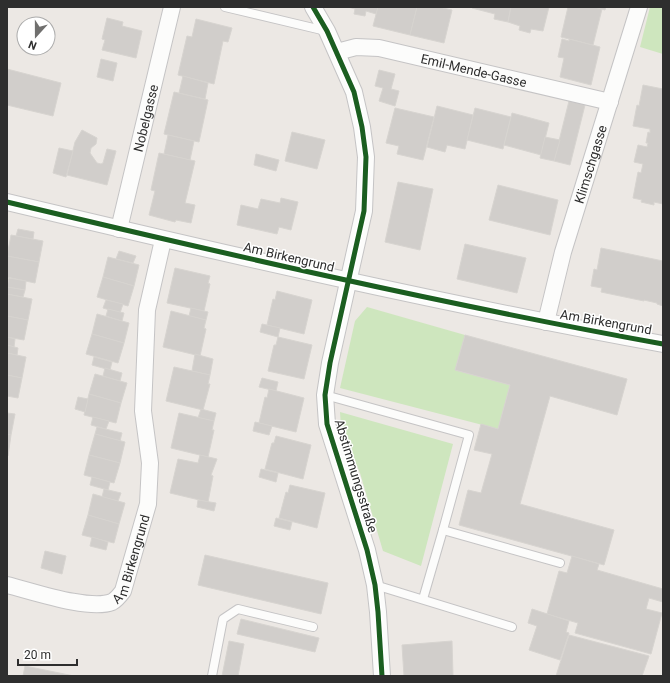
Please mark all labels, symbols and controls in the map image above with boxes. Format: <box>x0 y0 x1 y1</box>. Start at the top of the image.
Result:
north arrow <box>16 16 56 56</box>
text: N <box>26 37 39 52</box>
street label: Emil-Mende-Gasse <box>419 51 528 90</box>
street label: Nobelgasse <box>130 83 161 153</box>
street label: Klimschgasse <box>571 123 609 205</box>
street label: Am Birkengrund <box>242 239 336 275</box>
street label: Am Birkengrund <box>559 307 653 337</box>
street label: Abstimmungsstraße <box>332 417 380 535</box>
street label: Am Birkengrund <box>109 513 152 606</box>
scale bar <box>18 641 77 667</box>
text: 20 m <box>24 648 51 662</box>

